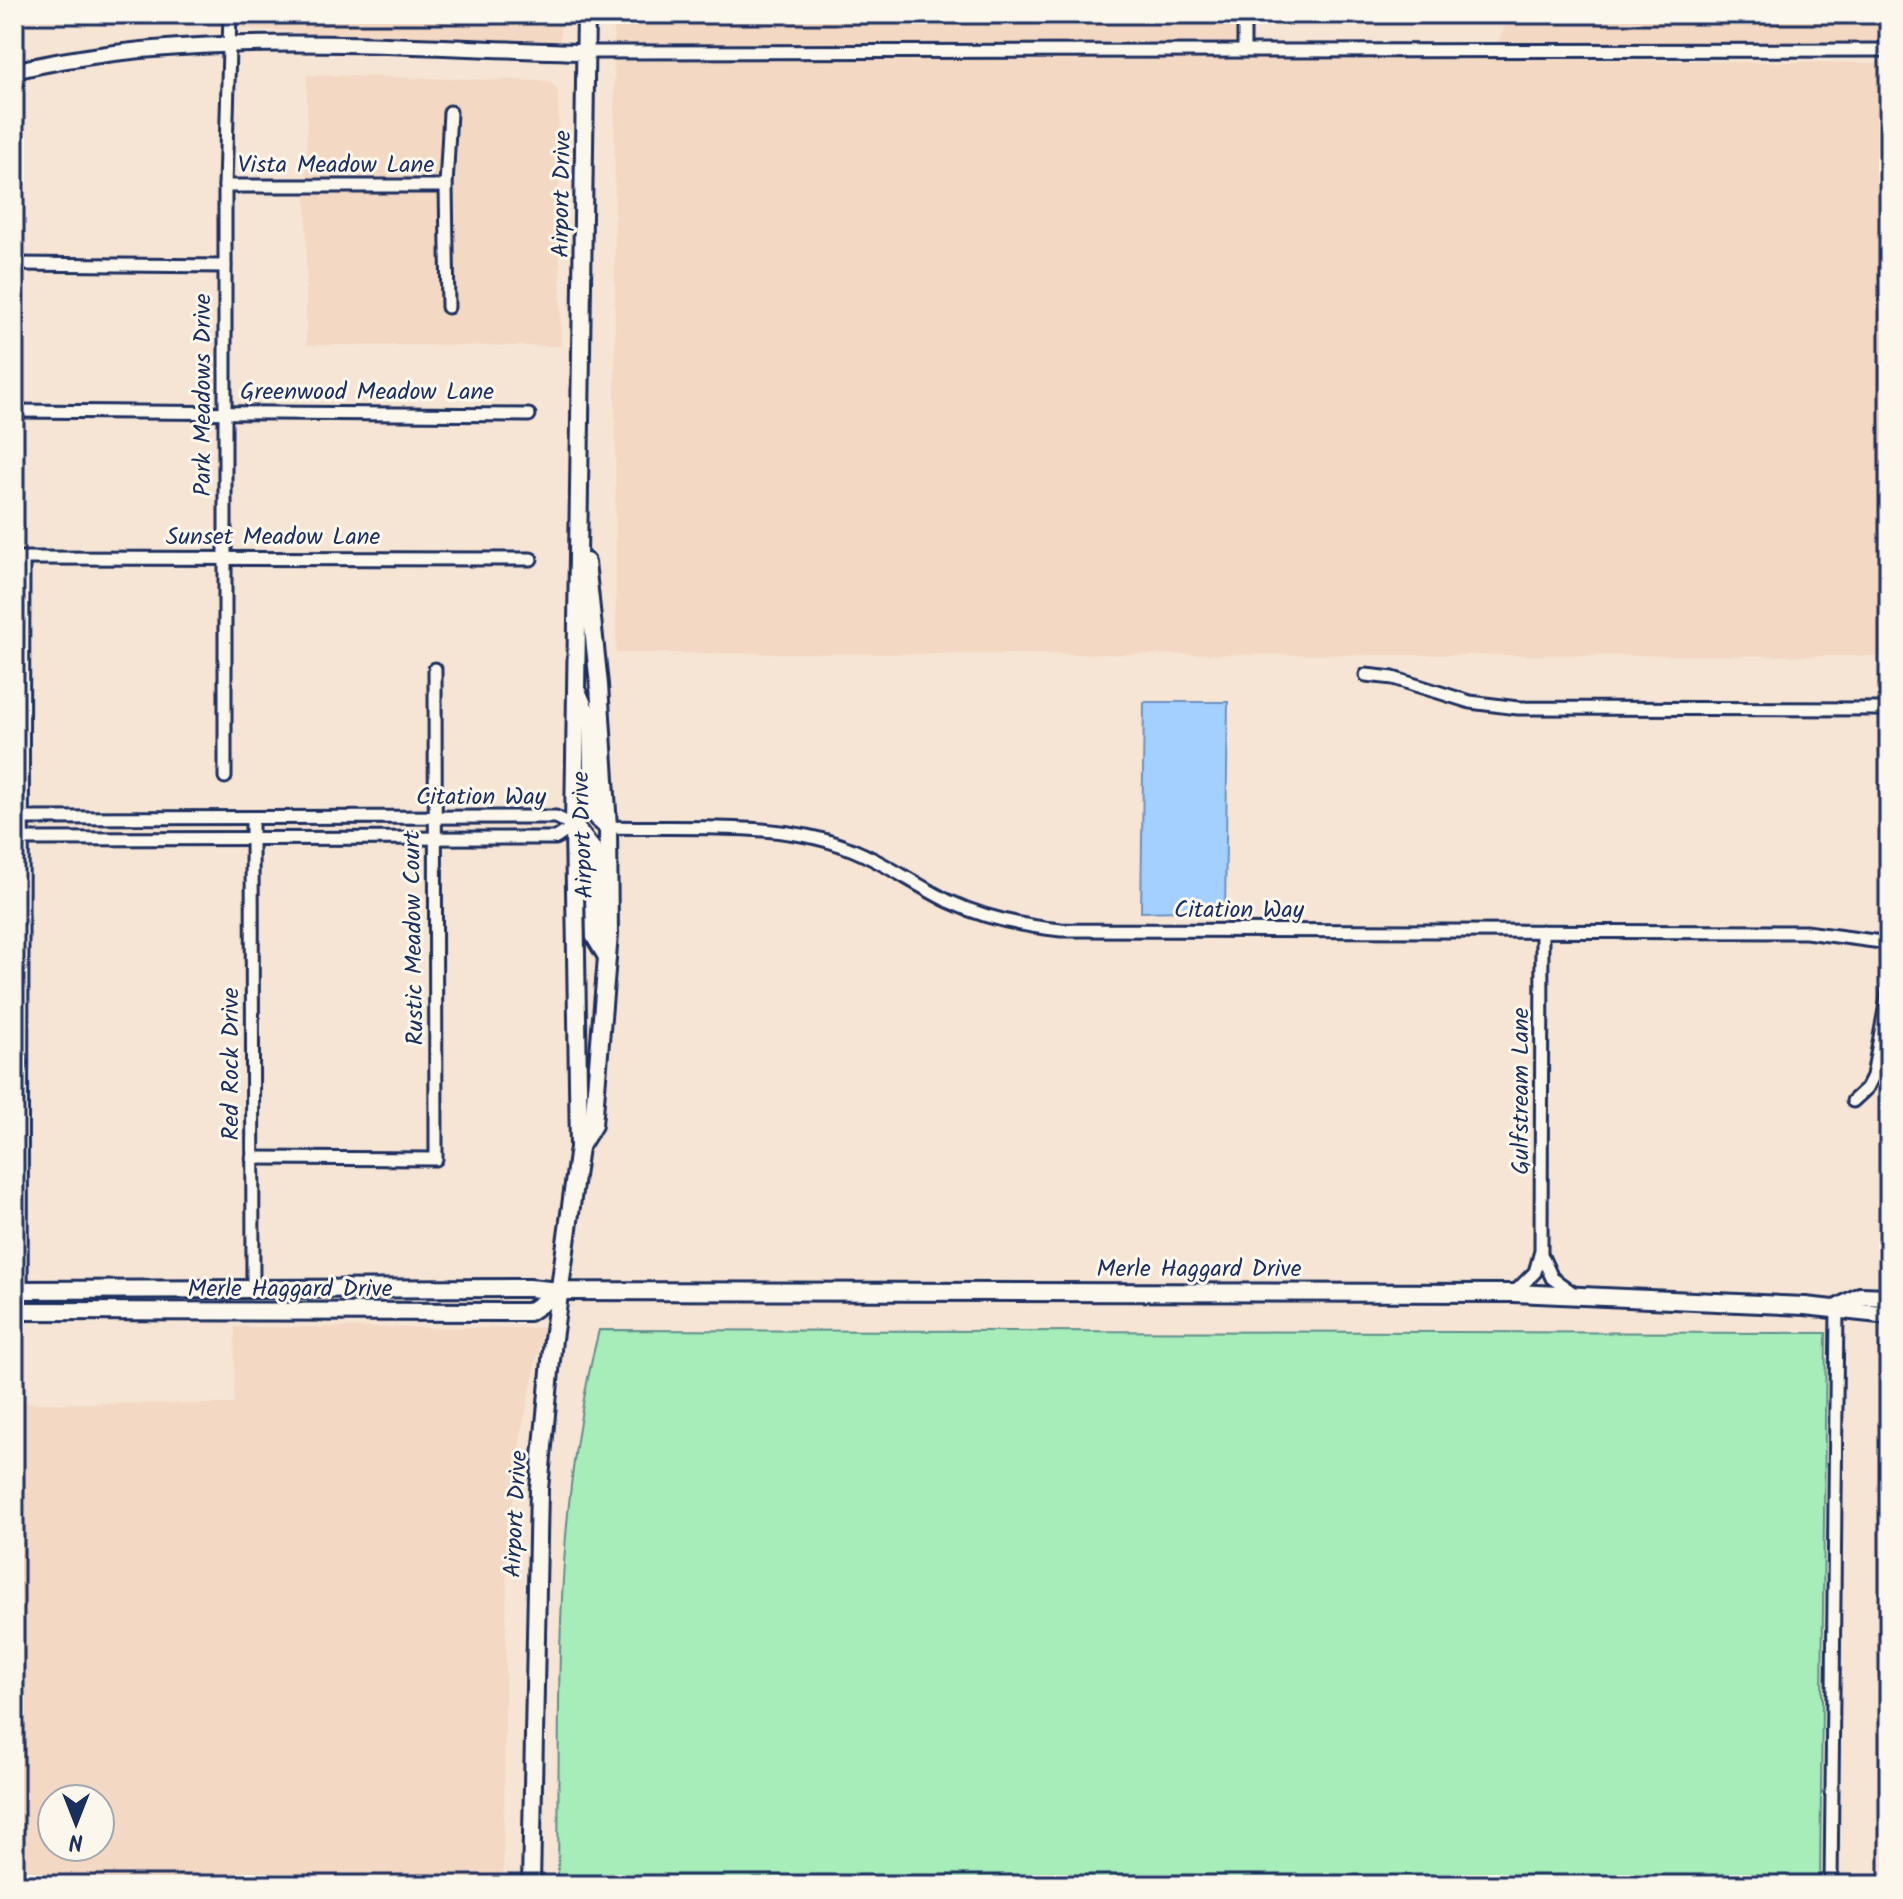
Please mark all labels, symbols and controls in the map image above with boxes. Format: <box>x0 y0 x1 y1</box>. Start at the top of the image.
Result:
street label: Airport Drive <box>542 130 583 258</box>
street label: Vista Meadow Lane <box>238 146 434 185</box>
street label: Park Meadows Drive <box>184 293 223 497</box>
street label: Greenwood Meadow Lane <box>240 373 494 412</box>
street label: Sunset Meadow Lane <box>166 518 380 557</box>
street label: Airport Drive <box>562 770 605 899</box>
street label: Citation Way <box>416 778 547 817</box>
street label: Rustic Meadow Court <box>393 830 436 1046</box>
street label: Citation Way <box>1174 891 1305 930</box>
street label: Red Rock Drive <box>212 987 251 1140</box>
street label: Gulfstream Lane <box>1502 1007 1541 1175</box>
street label: Merle Haggard Drive <box>1097 1250 1302 1289</box>
street label: Merle Haggard Drive <box>188 1270 393 1309</box>
street label: Airport Drive <box>494 1449 539 1579</box>
north arrow <box>36 1783 116 1863</box>
text: N <box>69 1823 83 1858</box>

